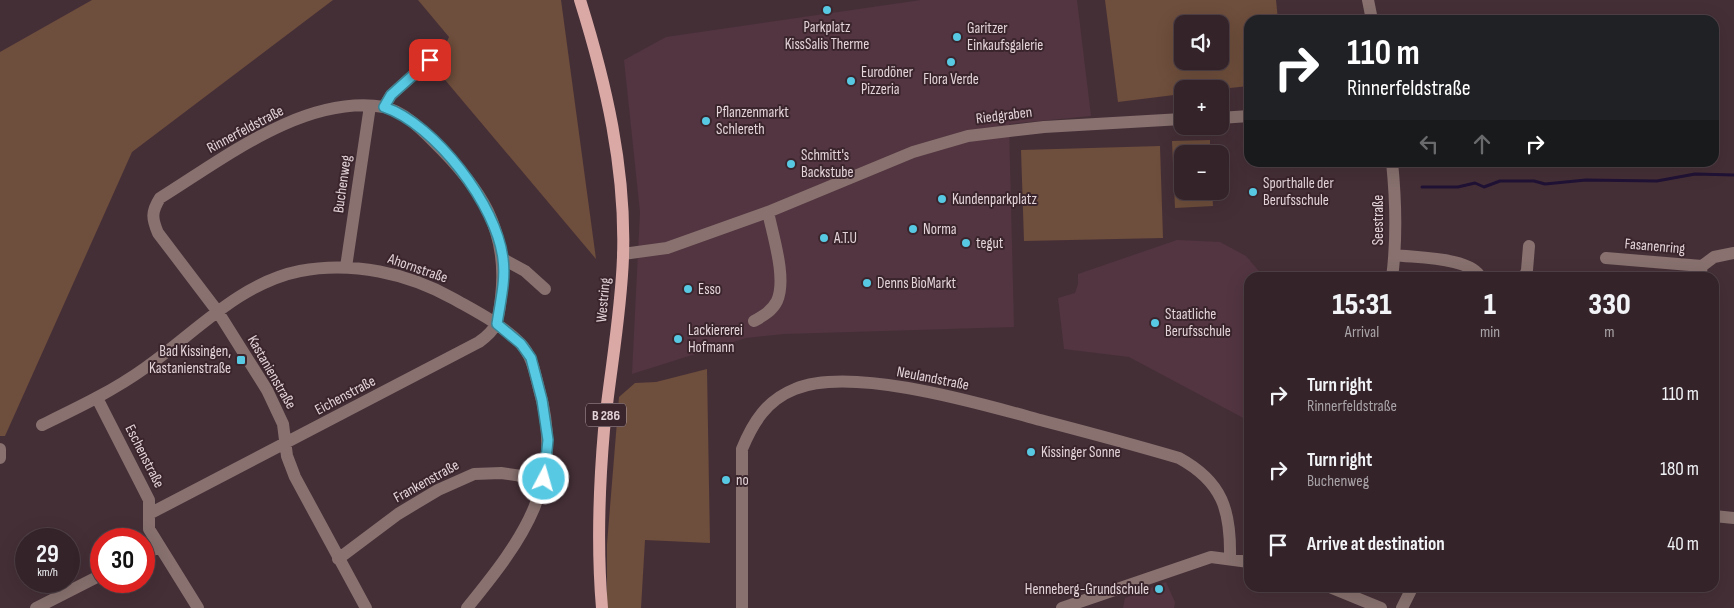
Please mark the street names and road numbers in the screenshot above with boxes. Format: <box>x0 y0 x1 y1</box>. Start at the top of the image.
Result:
street label: Rinnerfeldstraße <box>204 101 287 158</box>
street label: Riedgraben <box>975 103 1033 128</box>
street label: Buchenweg <box>329 154 356 214</box>
street label: Seestraße <box>1369 195 1388 245</box>
street label: Fasanenring <box>1624 234 1686 259</box>
street label: Ahornstraße <box>384 249 450 288</box>
street label: Westring <box>592 277 615 323</box>
street label: Kastanienstraße <box>243 332 300 412</box>
street label: Neulandstraße <box>895 362 971 395</box>
street label: Eichenstraße <box>312 372 379 419</box>
road number: B 286 <box>586 404 626 426</box>
street label: Eschenstraße <box>121 421 169 491</box>
street label: Frankenstraße <box>390 456 462 507</box>

